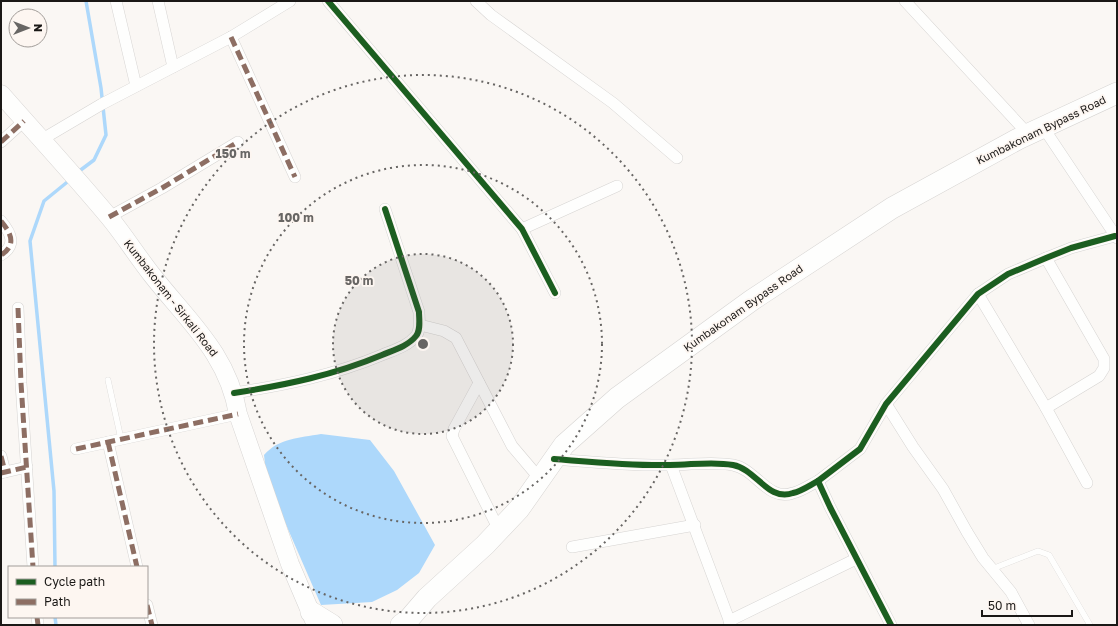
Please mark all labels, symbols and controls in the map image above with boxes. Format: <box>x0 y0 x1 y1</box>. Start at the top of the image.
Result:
north arrow <box>8 8 48 48</box>
text: N <box>32 24 45 32</box>
street label: Kumbakonam Bypass Road <box>974 92 1108 167</box>
text: 150 m <box>216 146 250 161</box>
text: 100 m <box>278 210 314 225</box>
street label: Kumbakonam - Sirkali Road <box>122 237 221 359</box>
street label: Kumbakonam Bypass Road <box>681 261 805 354</box>
text: 50 m <box>345 273 373 288</box>
centre of rings <box>416 337 430 351</box>
legend <box>8 566 148 618</box>
text: Cycle path <box>44 574 105 589</box>
scale bar <box>982 592 1072 618</box>
text: Path <box>44 594 71 609</box>
text: 50 m <box>988 598 1016 613</box>

